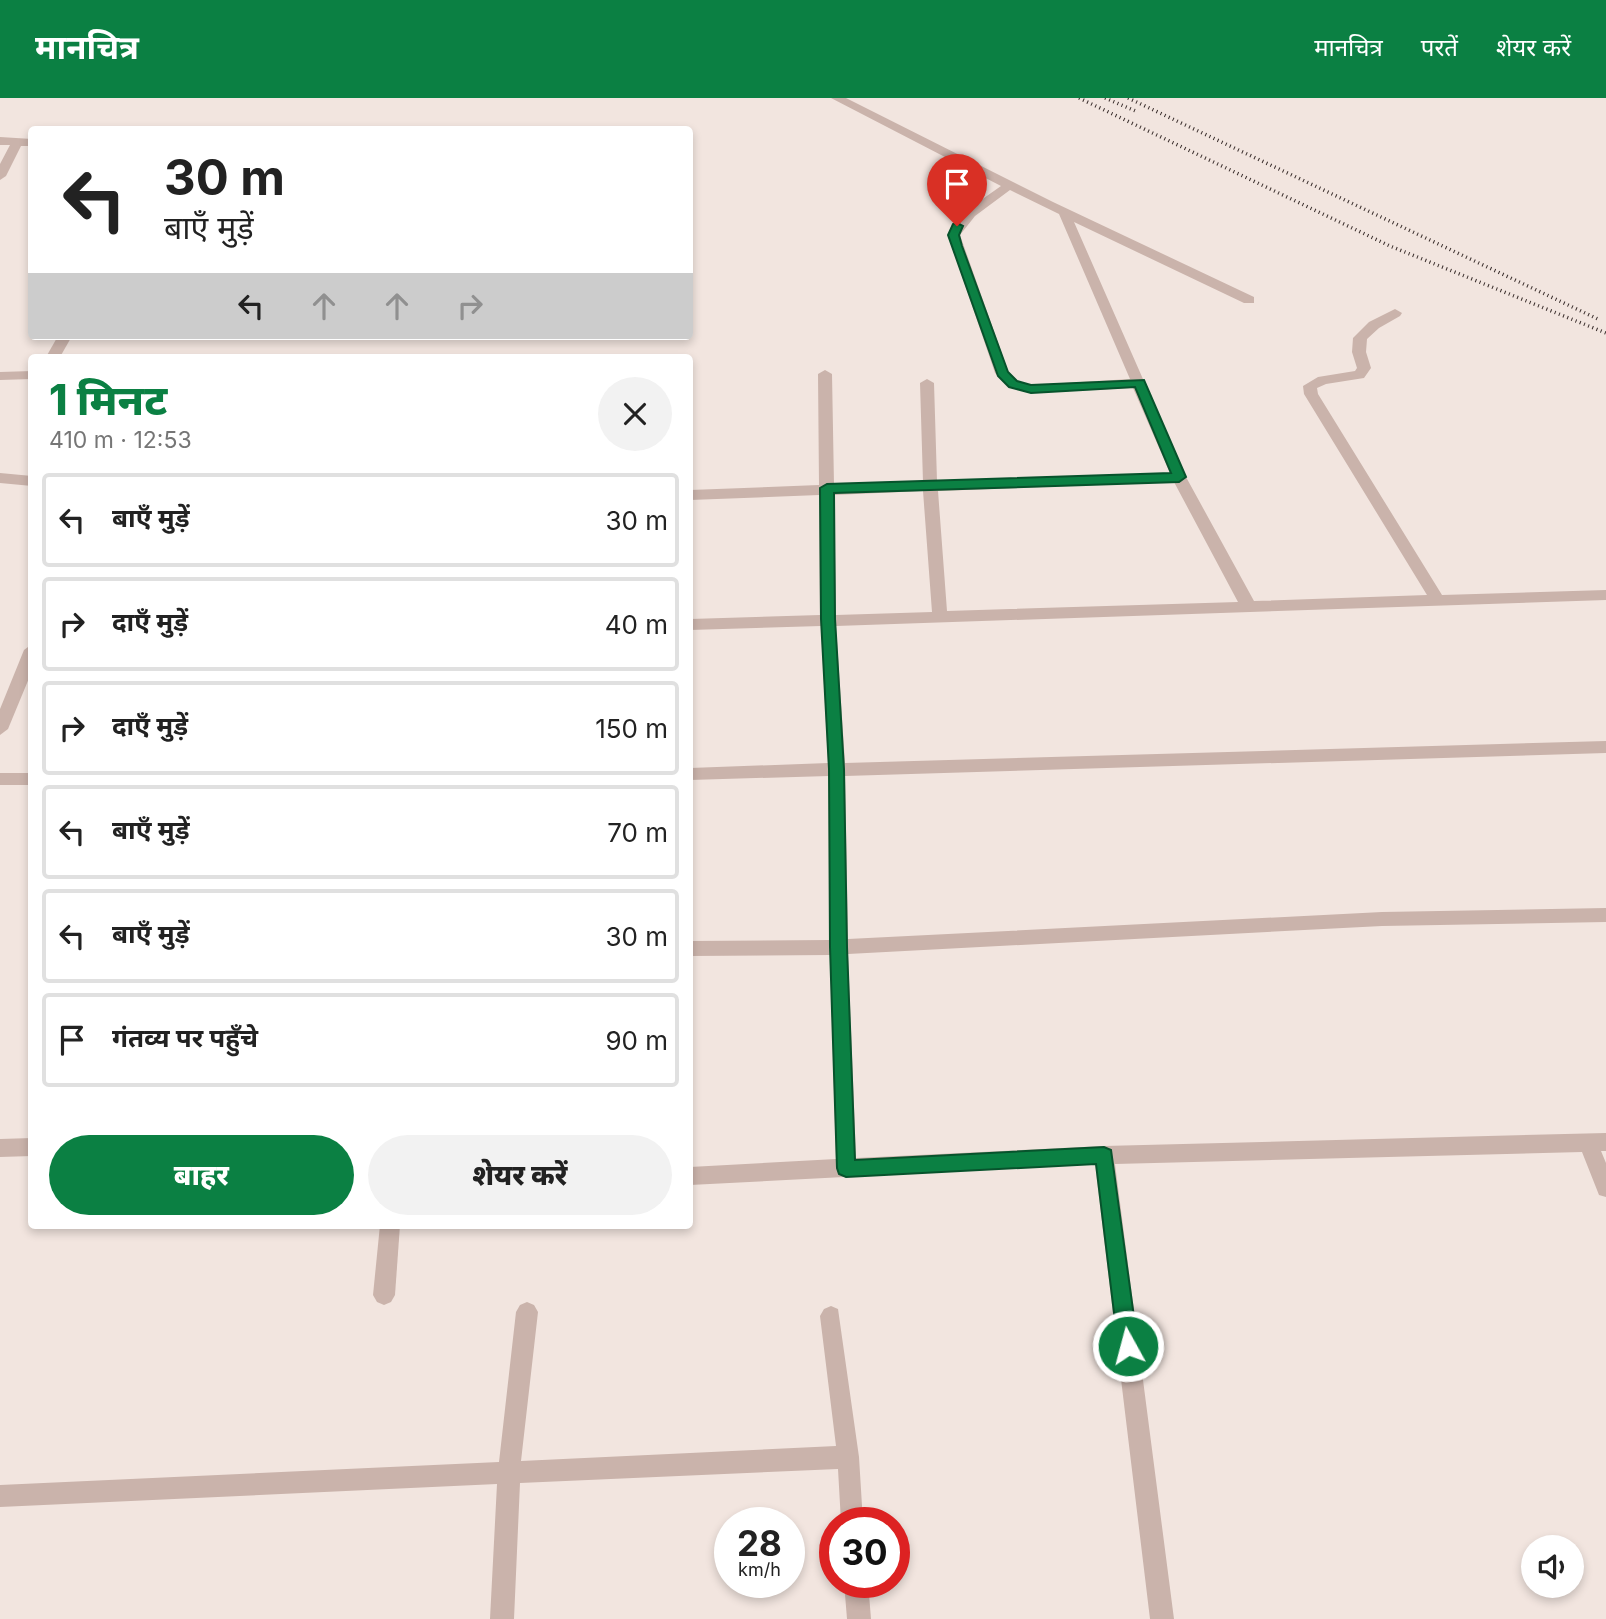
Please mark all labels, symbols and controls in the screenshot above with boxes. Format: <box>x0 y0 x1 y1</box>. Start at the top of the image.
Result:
text: मानचित्र <box>35 27 139 67</box>
text: मानचित्र <box>1314 33 1383 62</box>
text: परतें <box>1421 33 1458 62</box>
text: शेयर करें <box>1496 33 1571 62</box>
text: 30 m <box>164 148 285 207</box>
icon: left <box>49 154 140 245</box>
pin <box>927 154 987 226</box>
icon: arrive <box>938 165 976 203</box>
text: बाएँ मुड़ें <box>164 208 254 247</box>
icon: left <box>232 287 270 325</box>
icon: ahead <box>305 287 343 325</box>
icon: ahead <box>378 287 416 325</box>
icon: right <box>451 287 489 325</box>
text: 1 मिनट <box>49 374 167 425</box>
button: close <box>598 377 672 451</box>
text: 410 m · 12:53 <box>49 426 192 454</box>
icon: left <box>53 501 91 539</box>
text: बाएँ मुड़ें <box>112 502 189 533</box>
text: 30 m <box>605 505 668 536</box>
icon: right <box>53 605 91 643</box>
text: दाएँ मुड़ें <box>112 606 188 637</box>
text: 40 m <box>605 609 668 640</box>
icon: right <box>53 709 91 747</box>
text: दाएँ मुड़ें <box>112 710 188 741</box>
text: 150 m <box>595 713 668 744</box>
icon: left <box>53 813 91 851</box>
text: बाएँ मुड़ें <box>112 814 189 845</box>
text: 70 m <box>607 817 668 848</box>
icon: left <box>53 917 91 955</box>
text: बाएँ मुड़ें <box>112 918 189 949</box>
text: 30 m <box>605 921 668 952</box>
icon: arrive <box>53 1021 91 1059</box>
text: गंतव्य पर पहुँचे <box>112 1022 258 1053</box>
text: 90 m <box>605 1025 668 1056</box>
button: बाहर <box>49 1135 354 1215</box>
button: शेयर करें <box>368 1135 672 1215</box>
position arrow <box>1091 1309 1165 1383</box>
speed limit sign: 30 <box>819 1507 910 1598</box>
text: 28 <box>737 1522 782 1564</box>
map controls <box>1521 1535 1584 1598</box>
button: sound <box>1521 1535 1584 1598</box>
text: km/h <box>738 1559 781 1580</box>

